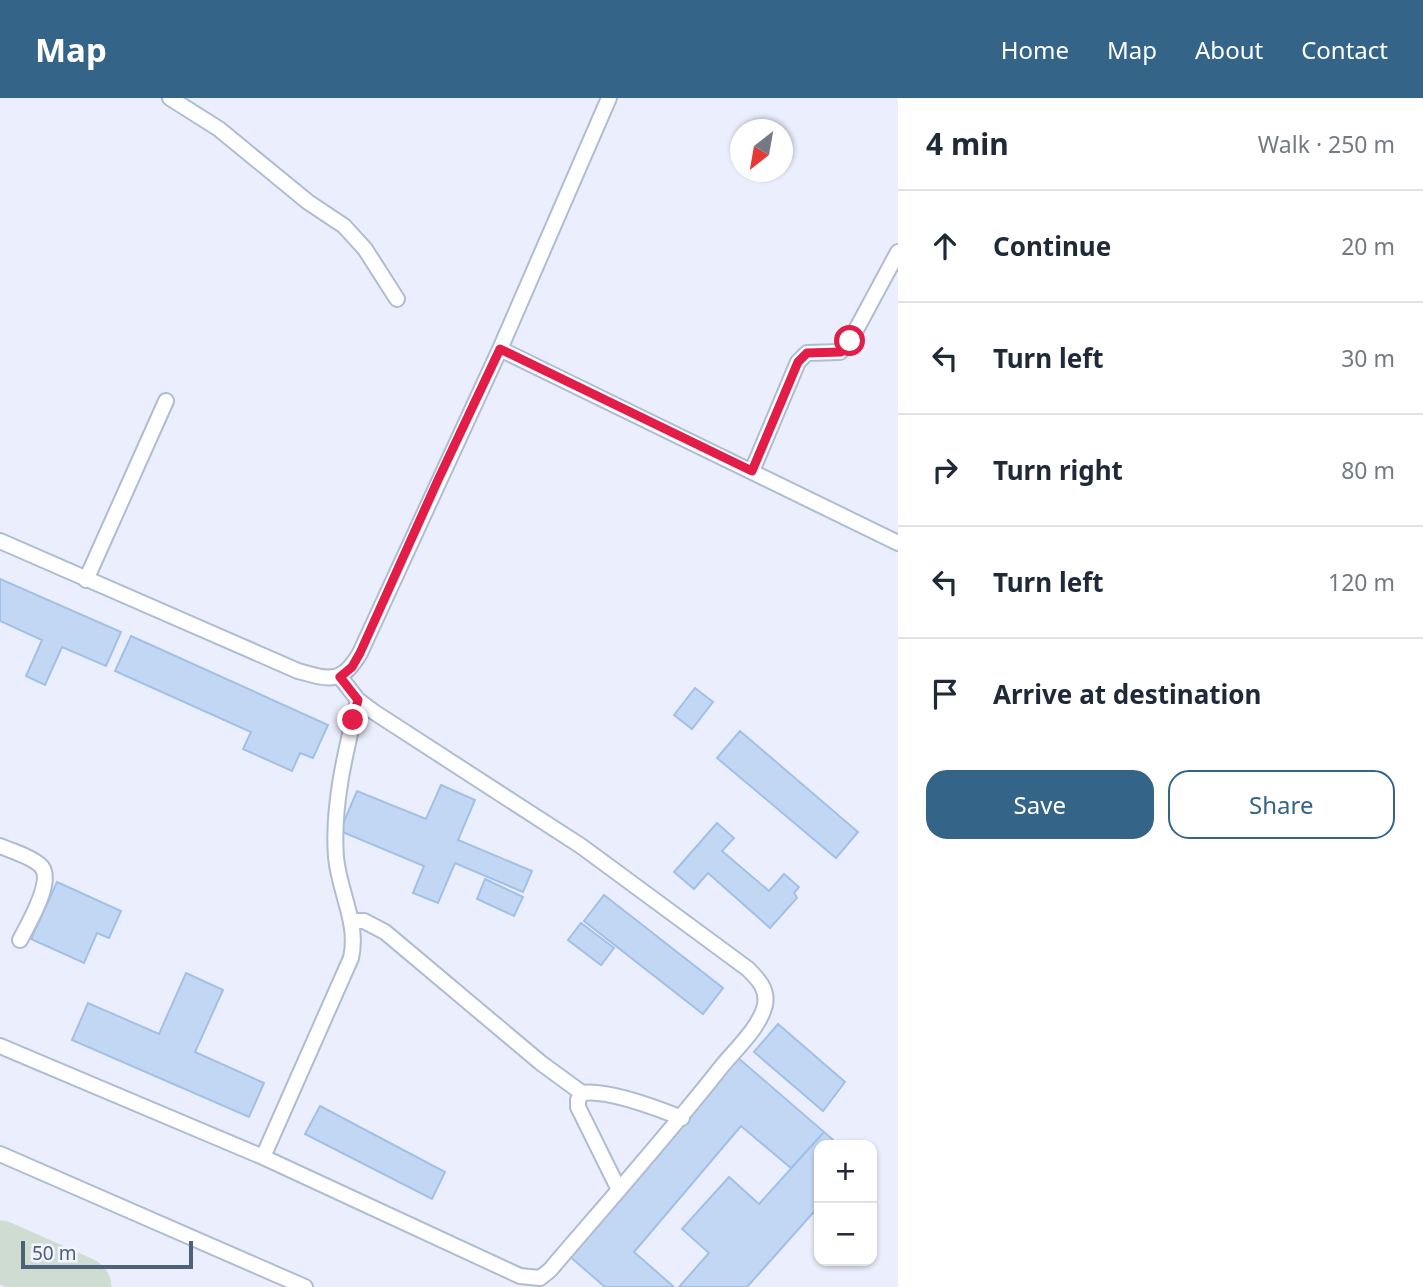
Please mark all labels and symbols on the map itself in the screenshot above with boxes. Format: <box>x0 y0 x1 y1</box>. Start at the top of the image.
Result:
north arrow <box>730 119 793 182</box>
route start <box>834 325 865 356</box>
route end <box>337 704 368 735</box>
scale bar <box>21 1238 192 1270</box>

